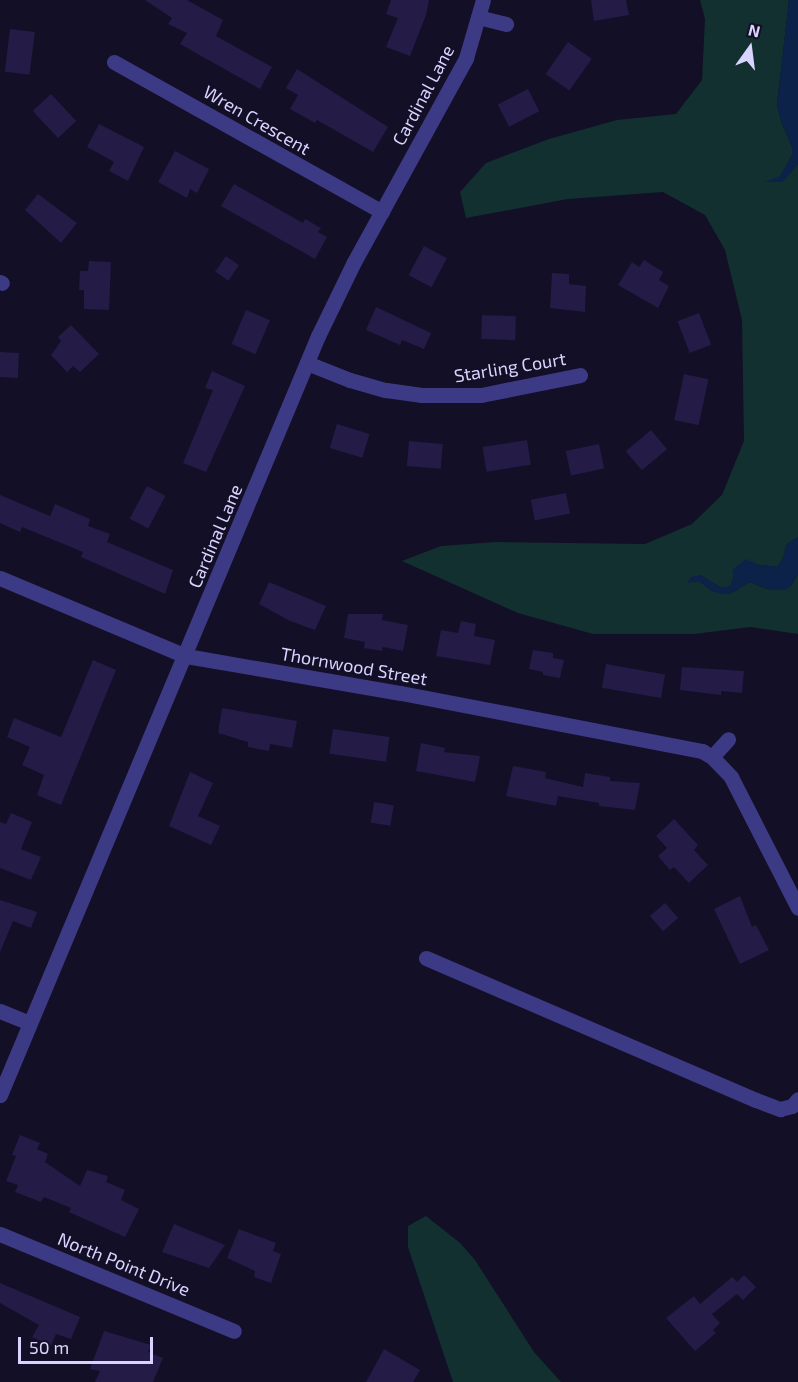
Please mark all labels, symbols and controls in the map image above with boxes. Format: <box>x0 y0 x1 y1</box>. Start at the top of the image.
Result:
north arrow <box>720 18 780 78</box>
text: N <box>747 19 762 41</box>
street label: Cardinal Lane <box>387 41 459 149</box>
street label: Wren Crescent <box>200 81 314 159</box>
street label: Starling Court <box>452 347 568 387</box>
street label: Cardinal Lane <box>183 481 247 591</box>
street label: Thornwood Street <box>279 642 429 690</box>
street label: North Point Drive <box>55 1228 193 1300</box>
scale bar <box>21 1325 156 1363</box>
text: 50 m <box>29 1336 69 1358</box>

